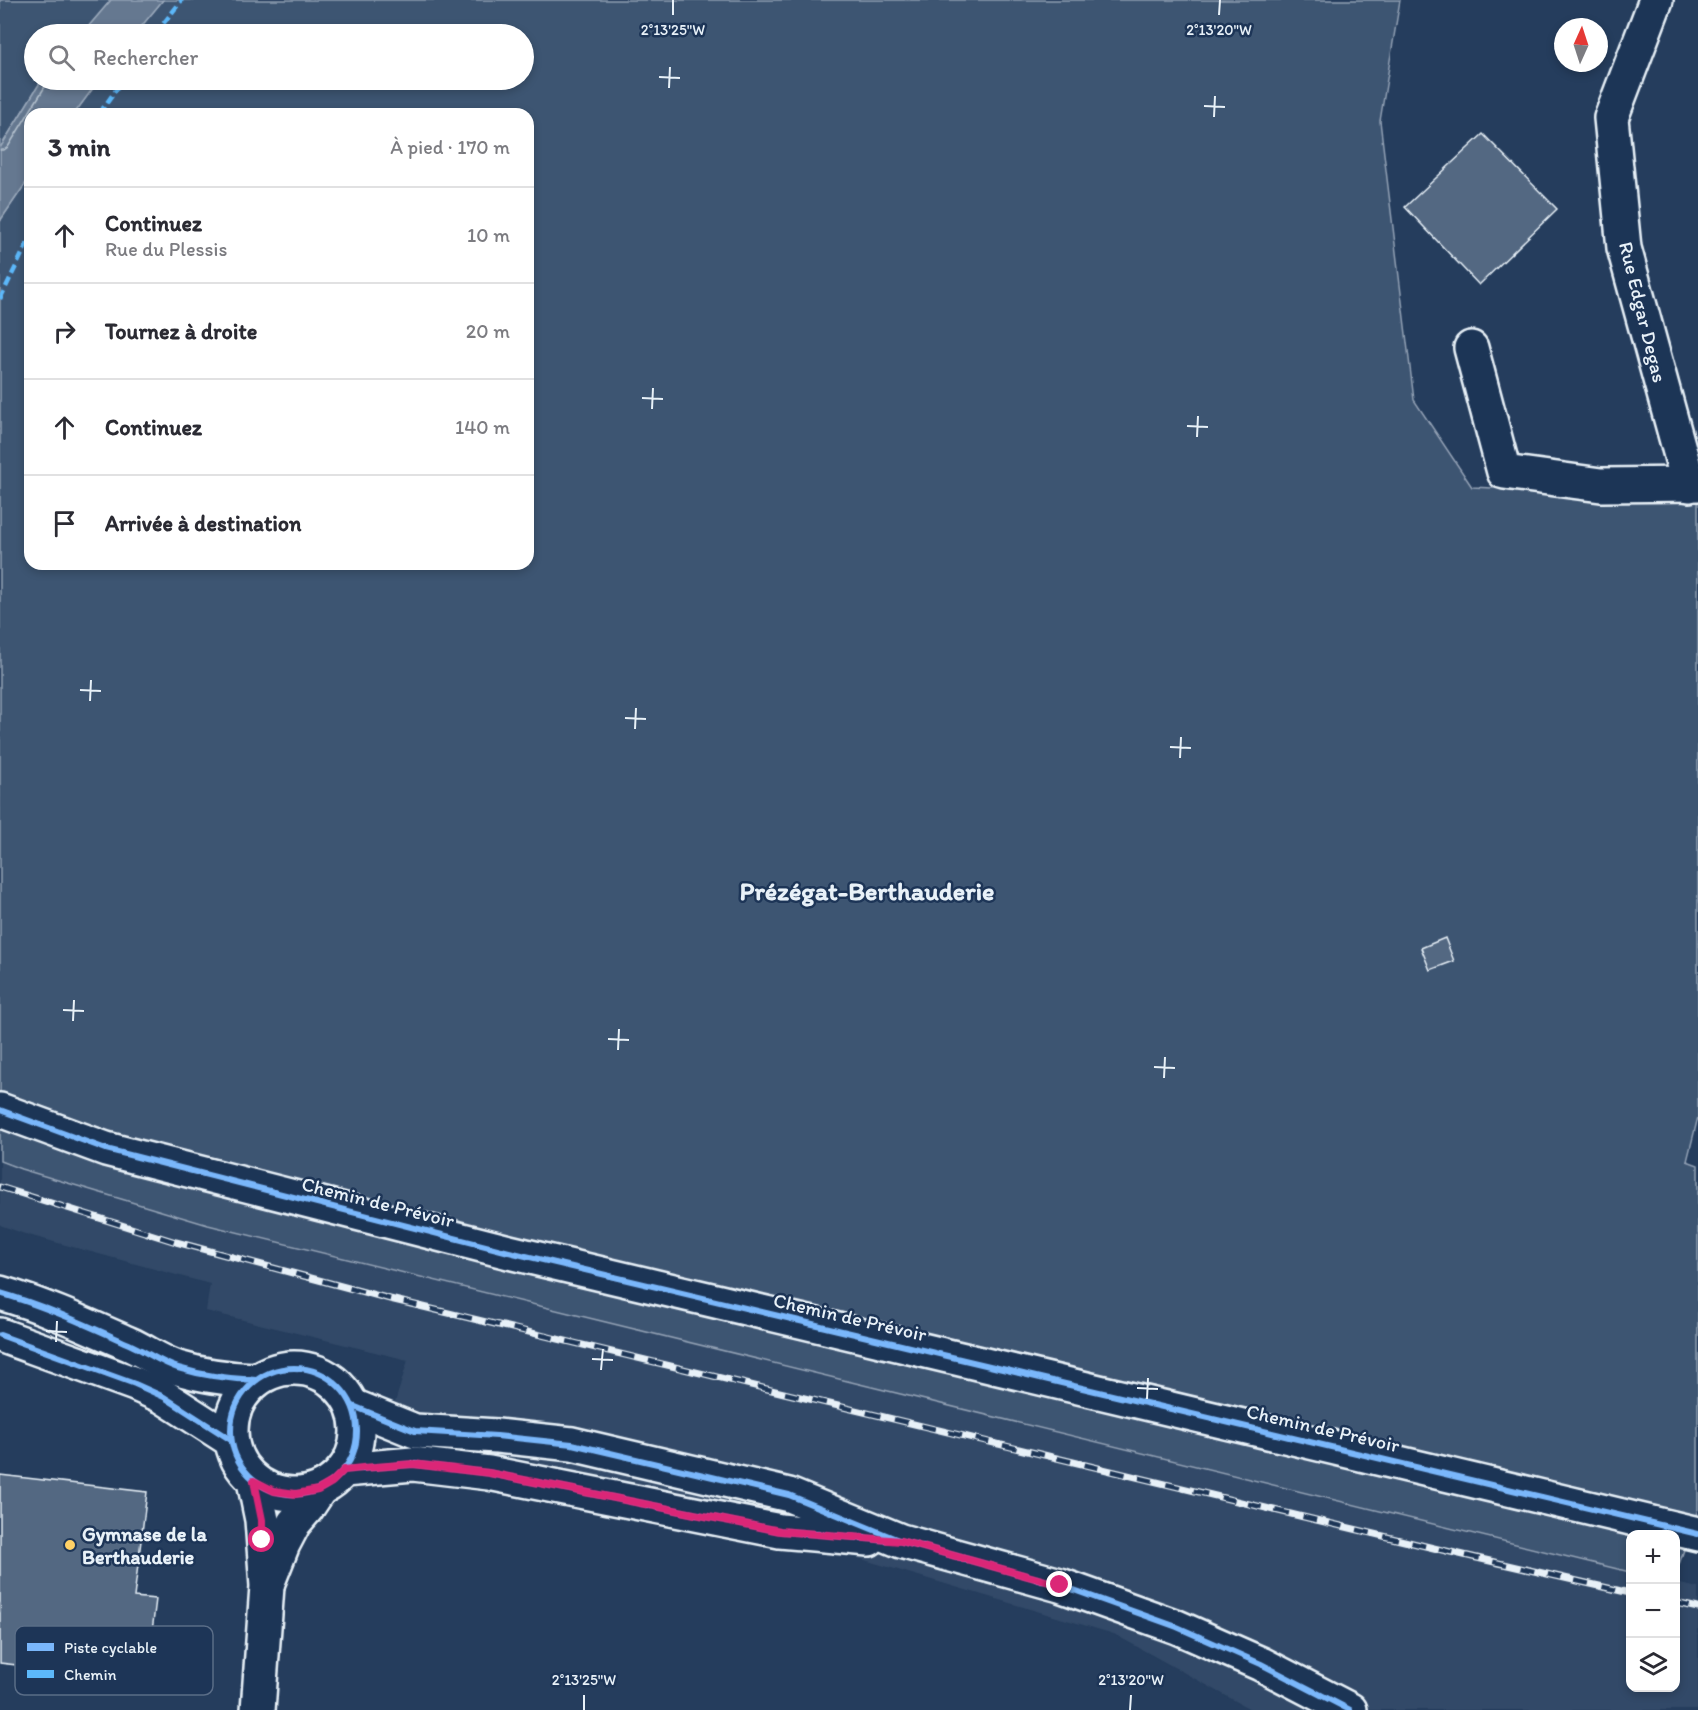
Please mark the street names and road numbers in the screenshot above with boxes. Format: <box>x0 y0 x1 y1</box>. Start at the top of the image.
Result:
street label: Rue Edgar Degas <box>1614 239 1672 385</box>
street label: Chemin de Prévoir <box>299 1171 457 1233</box>
street label: Chemin de Prévoir <box>771 1288 929 1346</box>
street label: Chemin de Prévoir <box>1244 1399 1402 1457</box>

